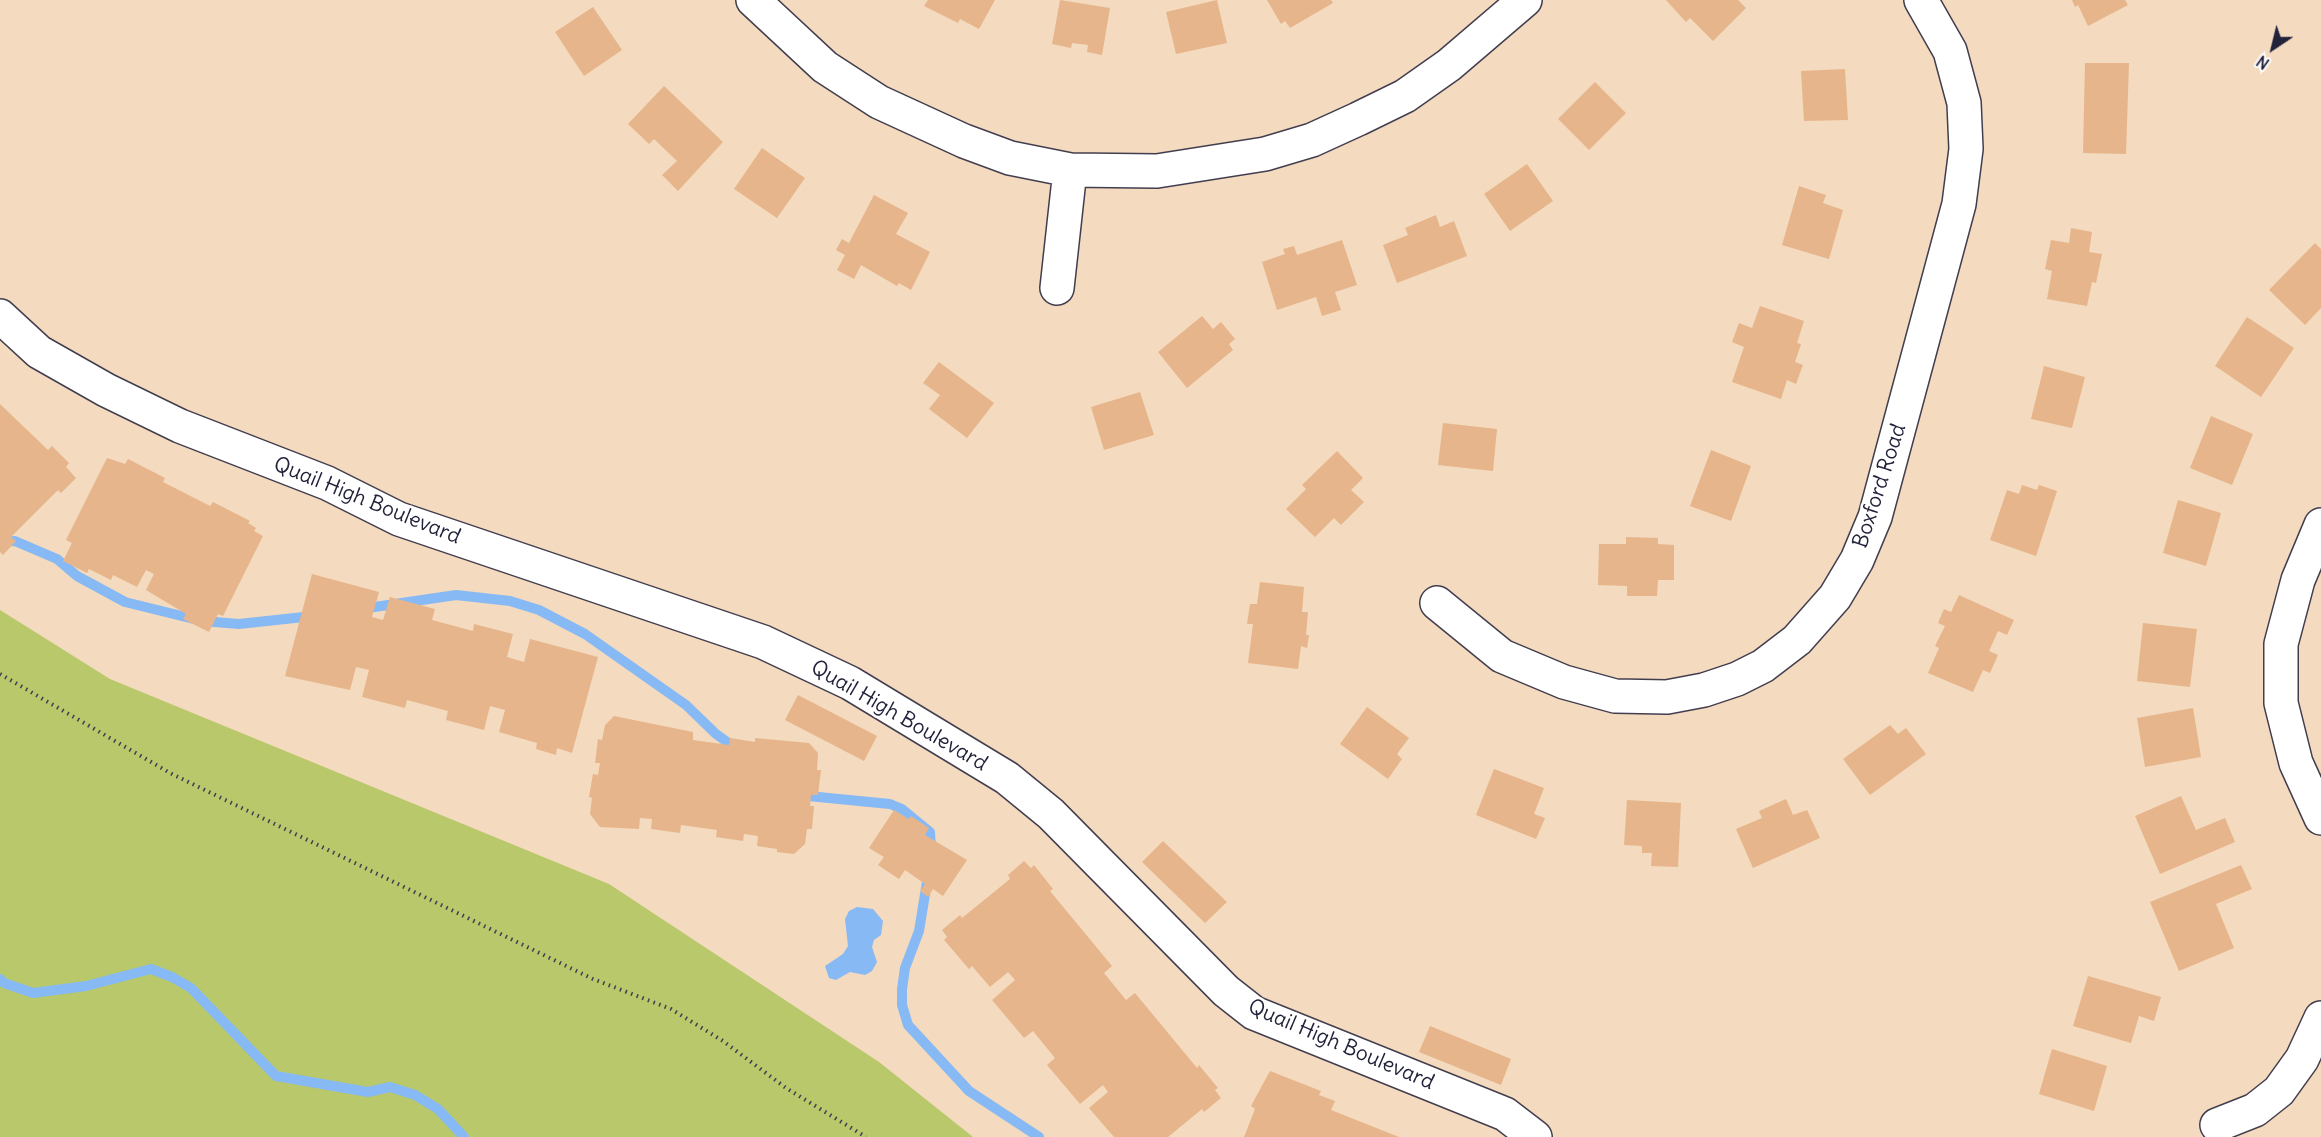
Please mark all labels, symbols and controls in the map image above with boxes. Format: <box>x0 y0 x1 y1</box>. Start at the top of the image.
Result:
north arrow <box>2243 18 2303 78</box>
text: N <box>2252 51 2273 74</box>
street label: Boxford Road <box>1848 421 1912 551</box>
street label: Quail High Boulevard <box>270 452 464 550</box>
street label: Quail High Boulevard <box>806 655 992 777</box>
street label: Quail High Boulevard <box>1244 994 1438 1096</box>

